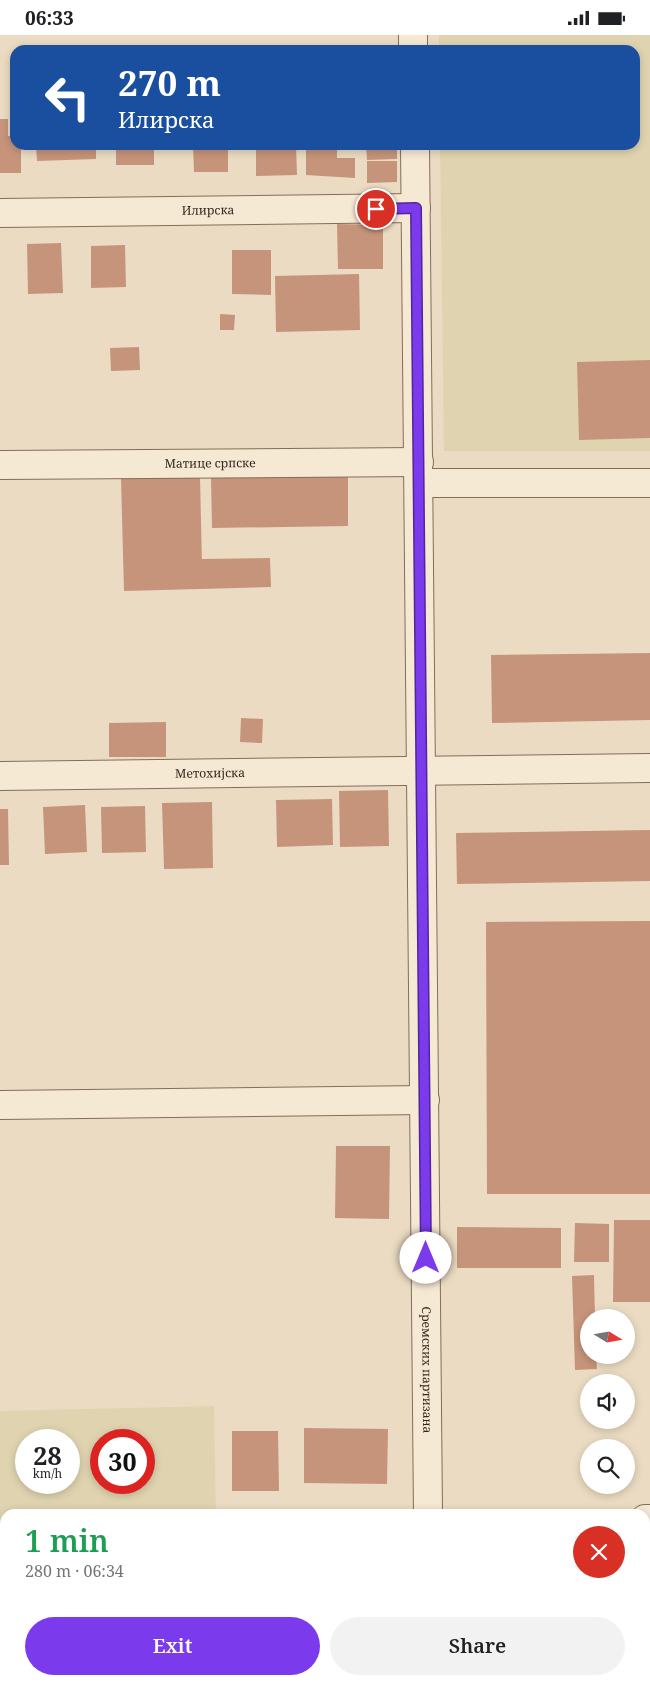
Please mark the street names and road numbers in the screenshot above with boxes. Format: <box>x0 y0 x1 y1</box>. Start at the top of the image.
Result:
street label: Илирска <box>182 201 235 219</box>
street label: Матице српске <box>164 454 256 472</box>
street label: Метохијска <box>175 764 245 782</box>
street label: Сремских партизана <box>418 1306 436 1434</box>

